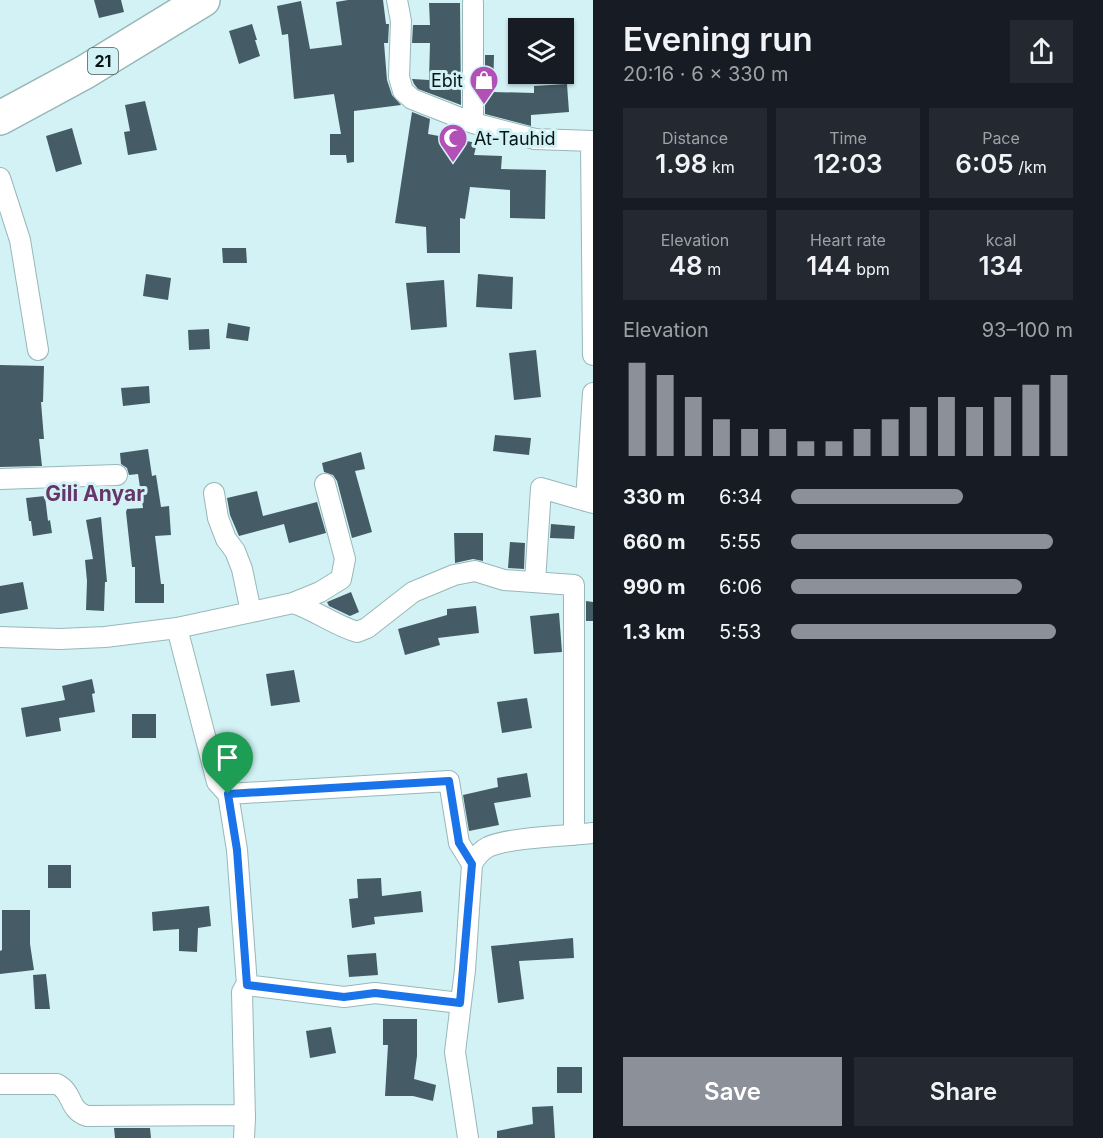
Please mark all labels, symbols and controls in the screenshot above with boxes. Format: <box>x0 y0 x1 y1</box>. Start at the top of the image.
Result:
map controls <box>508 18 574 84</box>
button: layers <box>508 18 574 84</box>
text: Evening run <box>623 19 813 59</box>
button: share <box>1010 20 1073 83</box>
road number: 21 <box>88 48 118 74</box>
text: 20:16 · 6 × 330 m <box>623 62 788 86</box>
shop icon: Ebit <box>468 64 500 106</box>
place label: Ebit <box>431 70 463 91</box>
mosque icon: At-Tauhid <box>437 122 469 164</box>
place label: At-Tauhid <box>474 128 556 149</box>
text: Distance <box>662 128 728 148</box>
text: Time <box>829 128 867 148</box>
text: Pace <box>982 128 1020 148</box>
text: 1.98 <box>655 148 707 179</box>
text: 12:03 <box>813 148 883 179</box>
text: 6:05 <box>955 148 1014 179</box>
text: km <box>707 157 735 177</box>
text: /km <box>1014 157 1047 177</box>
text: Elevation <box>661 230 729 250</box>
text: Heart rate <box>810 230 886 250</box>
text: kcal <box>986 230 1016 250</box>
text: 48 <box>669 250 703 281</box>
text: 144 <box>806 250 852 281</box>
text: 134 <box>979 250 1023 281</box>
text: m <box>703 259 721 279</box>
text: bpm <box>852 259 890 279</box>
text: Elevation <box>623 318 709 342</box>
text: 93–100 m <box>982 318 1073 342</box>
district label: Gili Anyar <box>45 481 145 506</box>
text: 330 m <box>623 485 685 509</box>
text: 6:34 <box>719 485 762 509</box>
text: 660 m <box>623 530 685 554</box>
text: 5:55 <box>719 530 761 554</box>
text: 990 m <box>623 575 685 599</box>
text: 6:06 <box>719 575 762 599</box>
text: 1.3 km <box>623 620 685 644</box>
text: 5:53 <box>719 620 761 644</box>
pin <box>202 732 253 794</box>
icon: arrive <box>211 741 244 774</box>
button: Save <box>623 1057 842 1126</box>
button: Share <box>854 1057 1073 1126</box>

